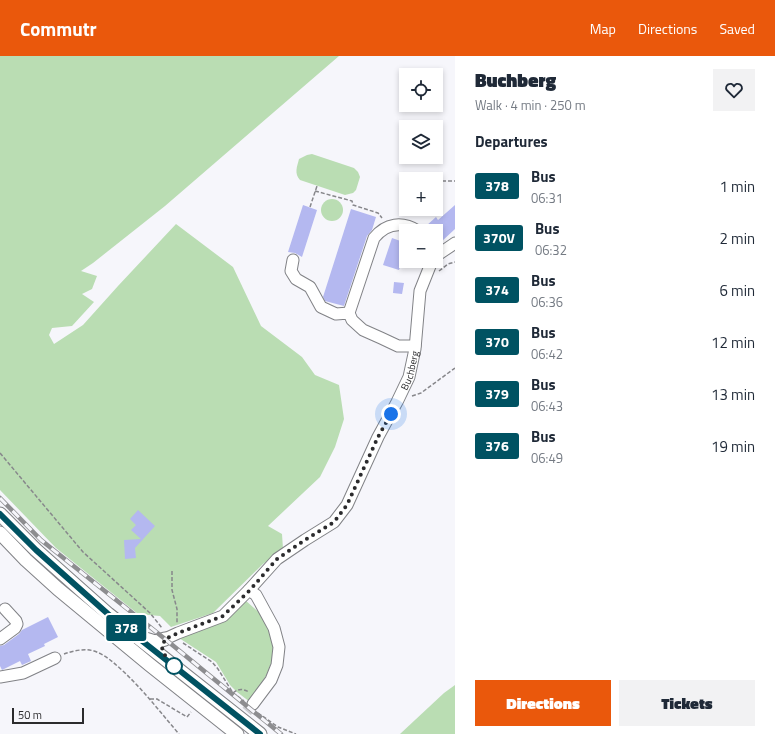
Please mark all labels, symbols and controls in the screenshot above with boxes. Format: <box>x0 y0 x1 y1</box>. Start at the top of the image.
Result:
text: Commutr <box>20 14 97 43</box>
text: Map <box>590 18 616 39</box>
text: Directions <box>638 18 697 39</box>
text: Saved <box>719 18 755 39</box>
text: Buchberg <box>475 65 556 94</box>
map controls <box>399 68 443 268</box>
button: locate <box>399 68 443 112</box>
button: heart <box>713 69 755 111</box>
text: Walk · 4 min · 250 m <box>475 95 586 115</box>
button: layers <box>399 120 443 164</box>
text: Departures <box>475 130 548 153</box>
text: Bus <box>531 165 556 188</box>
button: + <box>399 172 443 216</box>
text: 378 <box>485 175 509 196</box>
text: 1 min <box>719 175 755 198</box>
text: 06:31 <box>531 188 563 208</box>
text: Bus <box>535 217 559 240</box>
button: − <box>399 224 443 268</box>
text: 370V <box>483 227 515 248</box>
text: 2 min <box>719 227 755 250</box>
text: 06:32 <box>535 240 567 260</box>
text: Bus <box>531 269 556 292</box>
text: 374 <box>485 279 509 300</box>
text: 6 min <box>719 279 755 302</box>
text: 06:36 <box>531 292 563 312</box>
text: Bus <box>531 321 556 344</box>
text: 370 <box>485 331 509 352</box>
text: 12 min <box>711 331 755 354</box>
text: 06:42 <box>531 344 563 364</box>
street label: Buchberg <box>397 350 422 393</box>
text: Bus <box>531 373 556 396</box>
text: 379 <box>485 383 509 404</box>
text: 13 min <box>711 383 755 406</box>
text: 06:43 <box>531 396 563 416</box>
your location <box>381 404 401 424</box>
text: Bus <box>531 425 556 448</box>
text: 376 <box>485 435 509 456</box>
text: 19 min <box>711 435 755 458</box>
text: 06:49 <box>531 448 563 468</box>
line badge: 378 <box>103 615 149 641</box>
text: 378 <box>114 617 138 638</box>
unlabelled marker <box>165 657 183 675</box>
button: Directions <box>475 680 611 726</box>
button: Tickets <box>619 680 755 726</box>
scale bar <box>12 706 84 725</box>
text: 50 m <box>18 707 42 723</box>

